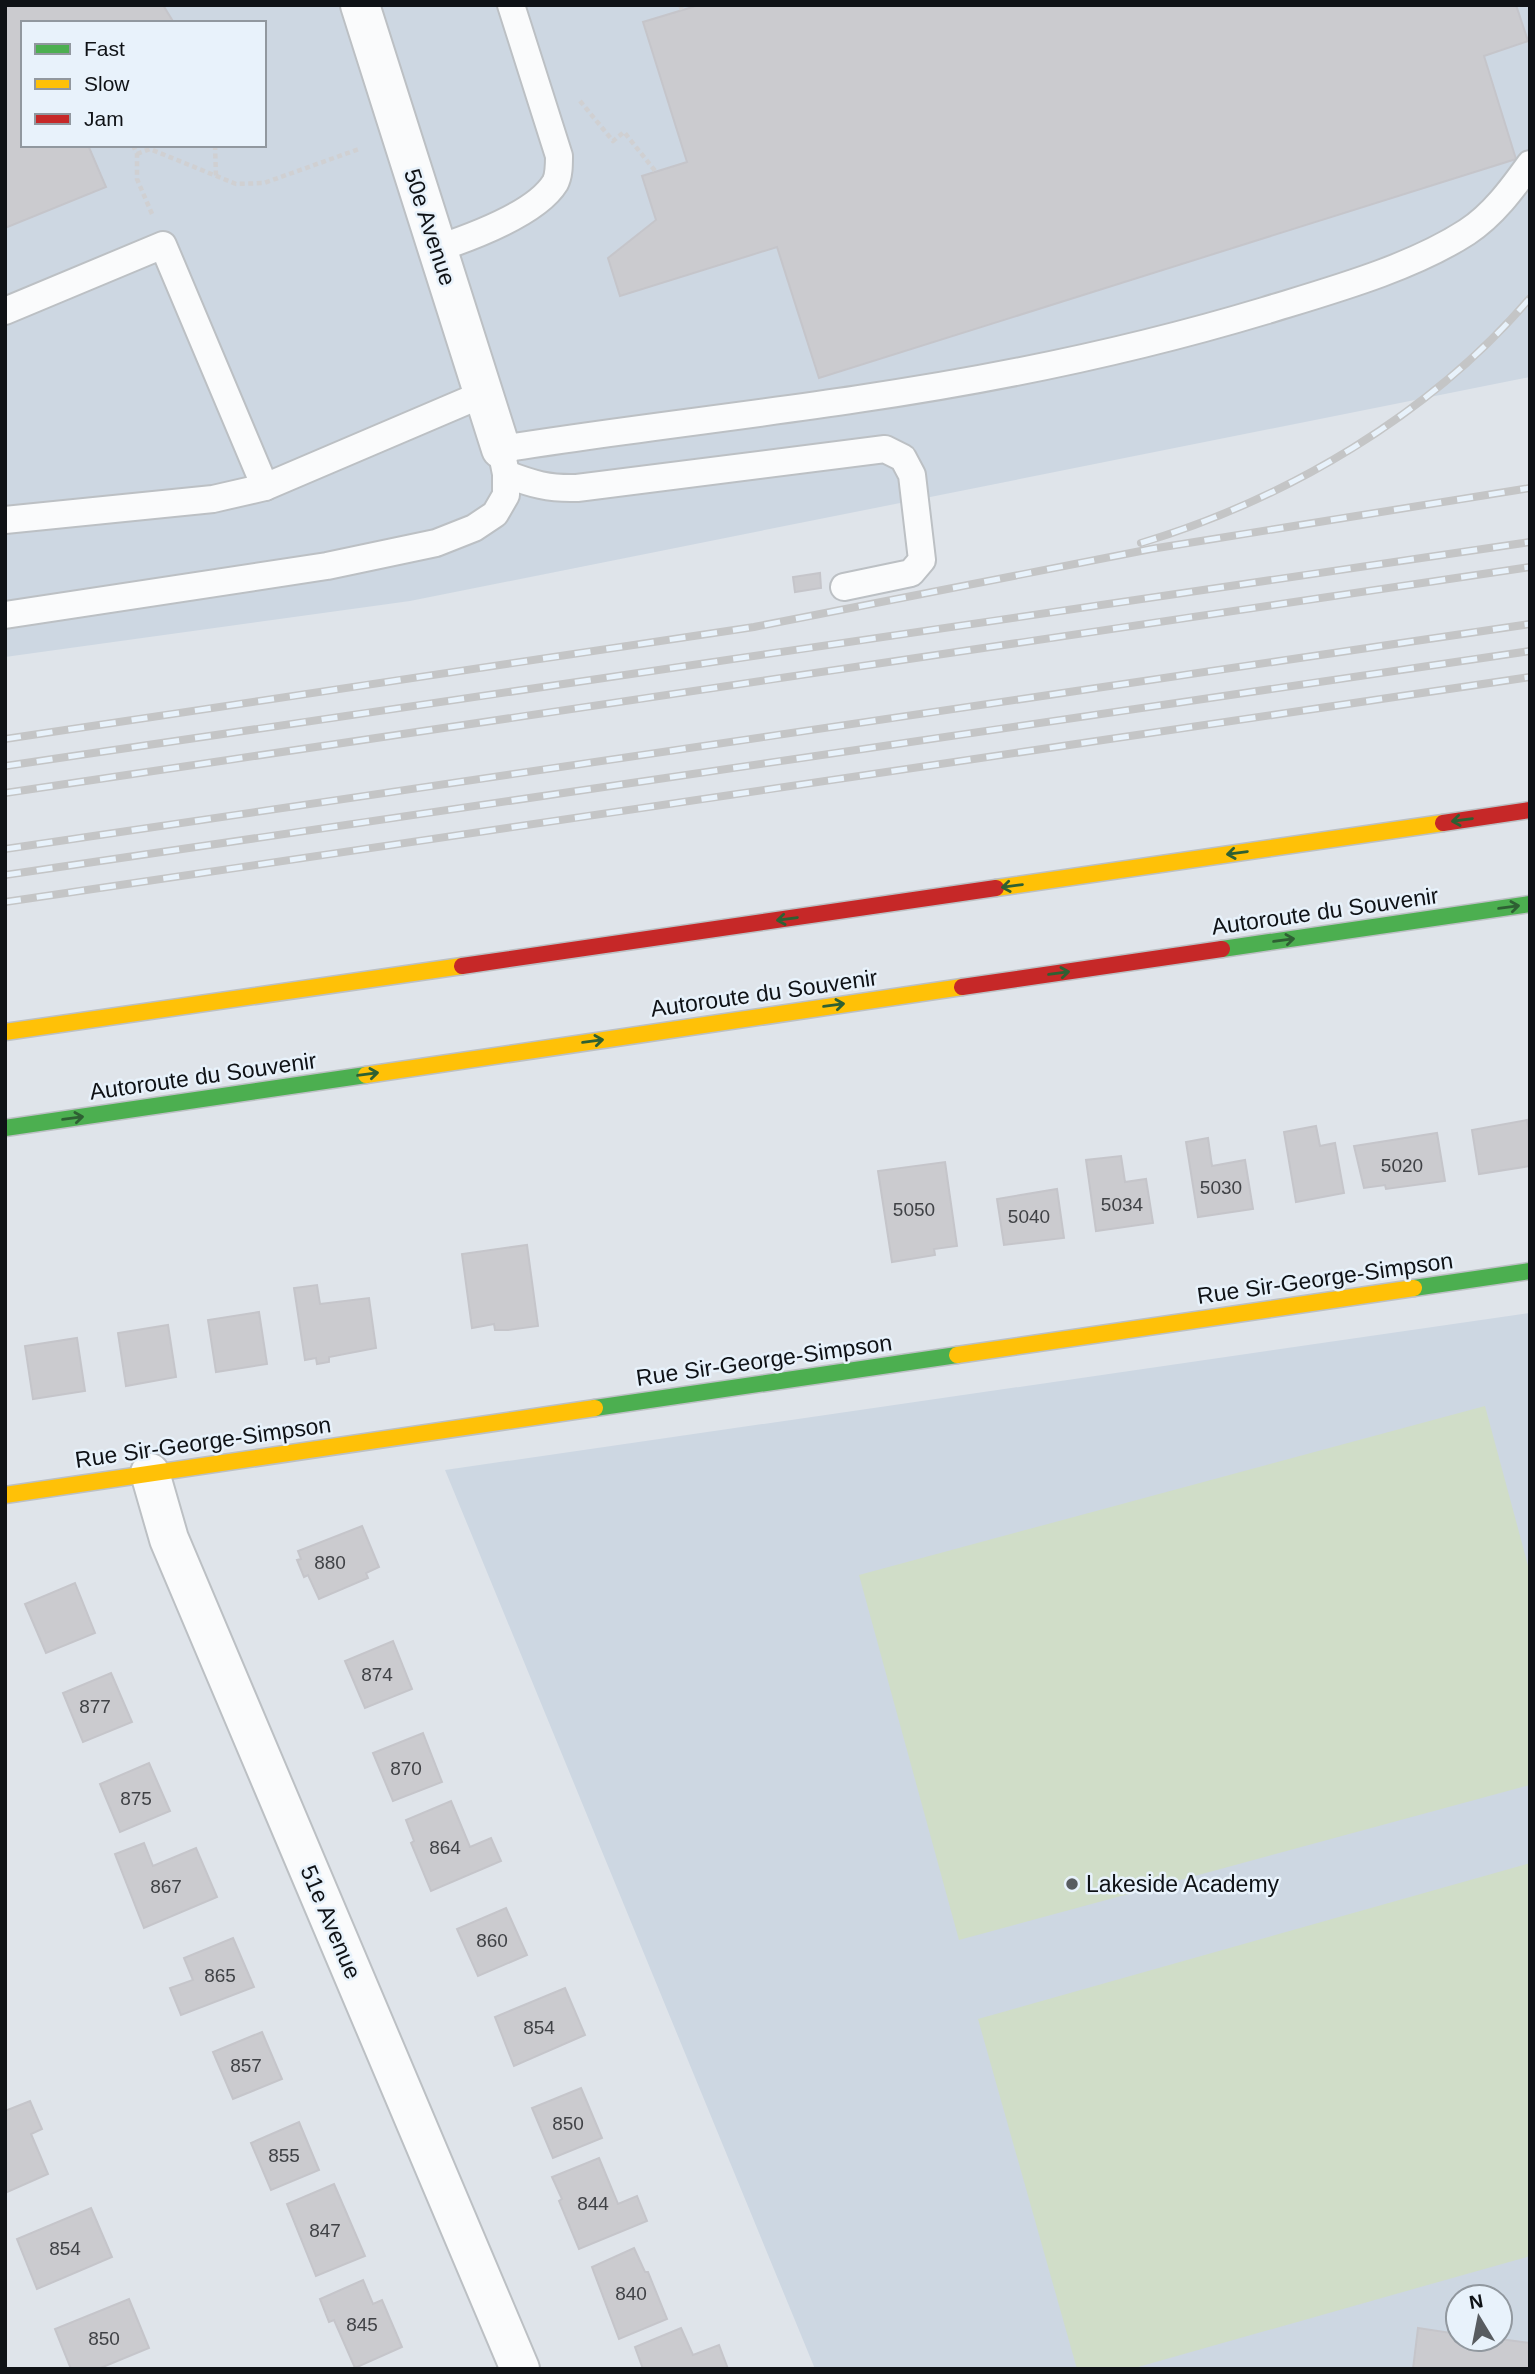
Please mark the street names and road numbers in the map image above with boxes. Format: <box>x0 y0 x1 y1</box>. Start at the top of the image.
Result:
street label: 50e Avenue <box>399 165 461 289</box>
street label: Autoroute du Souvenir <box>1210 882 1440 940</box>
street label: Autoroute du Souvenir <box>649 964 879 1022</box>
street label: Autoroute du Souvenir <box>88 1047 318 1105</box>
street label: Rue Sir-George-Simpson <box>1195 1247 1455 1309</box>
street label: Rue Sir-George-Simpson <box>634 1329 894 1391</box>
street label: Rue Sir-George-Simpson <box>73 1411 333 1473</box>
street label: 51e Avenue <box>295 1861 367 1983</box>

